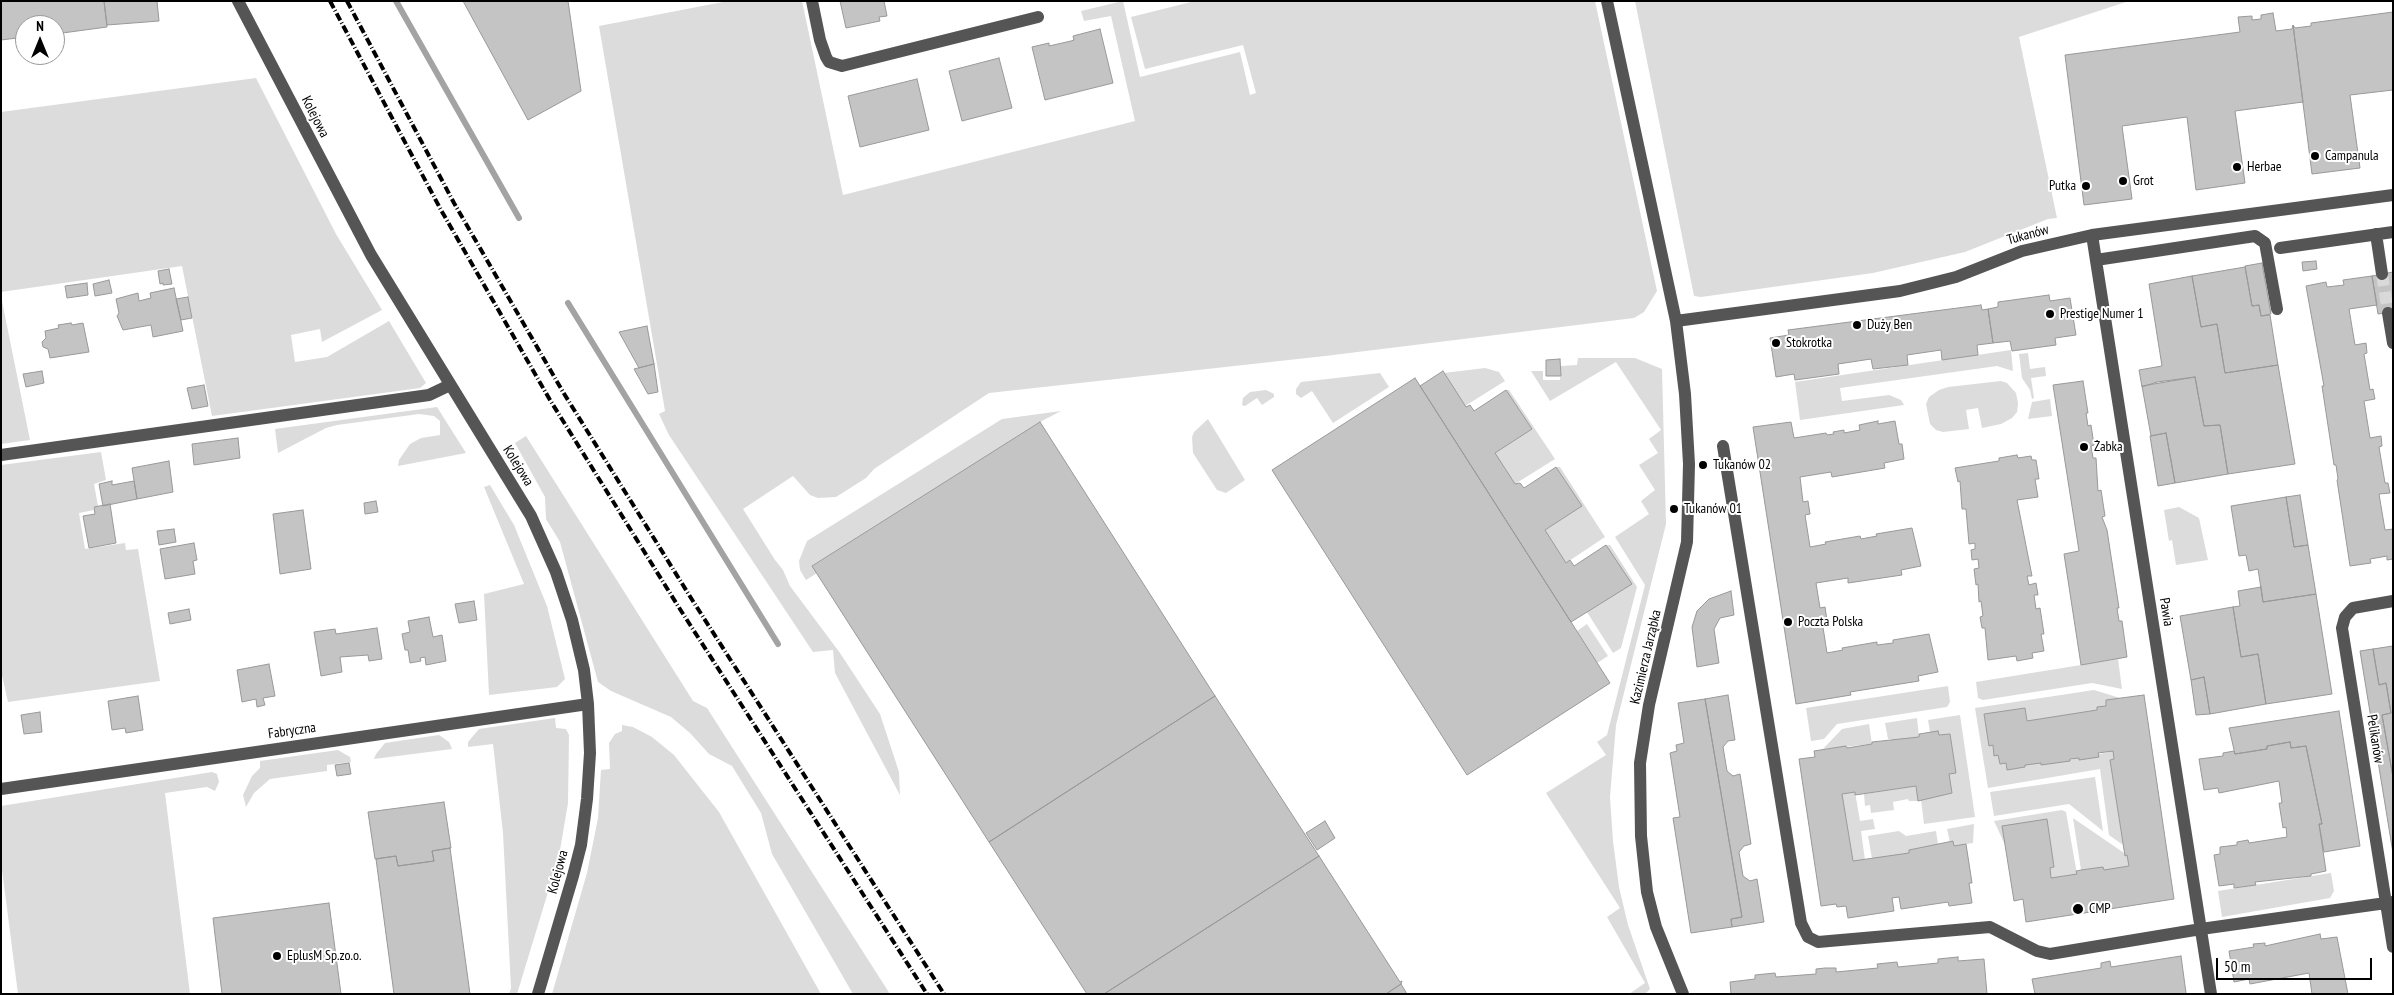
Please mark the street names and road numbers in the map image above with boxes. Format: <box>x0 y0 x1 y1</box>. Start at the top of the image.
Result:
street label: Kolejowa <box>297 93 333 141</box>
street label: Tukanów <box>2005 221 2051 249</box>
street label: Kolejowa <box>499 443 537 489</box>
street label: Pawia <box>2155 597 2177 627</box>
street label: Kazimierza Jarząbka <box>1627 608 1665 706</box>
street label: Pelikanów <box>2363 713 2387 765</box>
street label: Fabryczna <box>267 719 317 743</box>
street label: Kolejowa <box>544 848 572 896</box>

